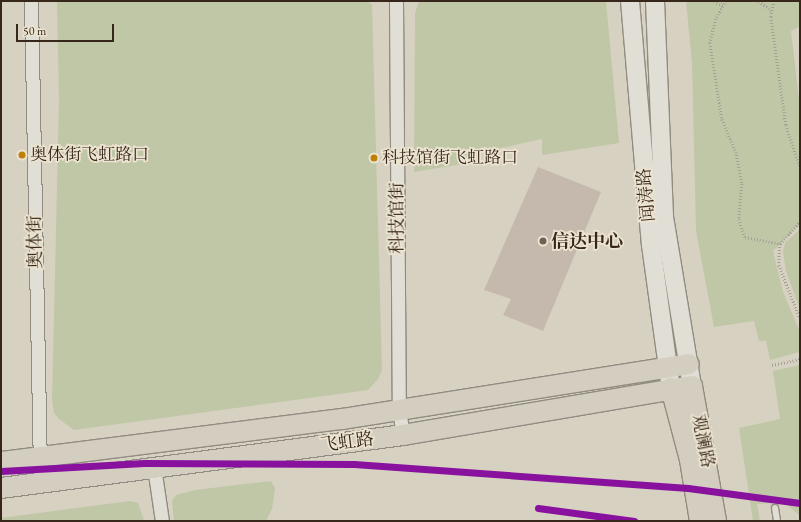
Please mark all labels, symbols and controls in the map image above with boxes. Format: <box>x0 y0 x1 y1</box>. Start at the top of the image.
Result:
scale bar <box>18 16 116 42</box>
text: 50 m <box>23 23 46 39</box>
place label: 奥体街飞虹路口 <box>30 145 149 165</box>
place label: 科技馆街飞虹路口 <box>382 148 518 168</box>
marker: 奥体街飞虹路口 <box>17 150 27 160</box>
marker: 科技馆街飞虹路口 <box>369 153 379 163</box>
street label: 闻涛路 <box>633 167 659 223</box>
street label: 科技馆街 <box>386 182 408 254</box>
street label: 奥体街 <box>24 215 46 269</box>
place label: 信达中心 <box>551 230 623 252</box>
marker: 信达中心 <box>538 236 548 246</box>
street label: 观澜路 <box>687 412 719 470</box>
street label: 飞虹路 <box>319 428 375 456</box>

